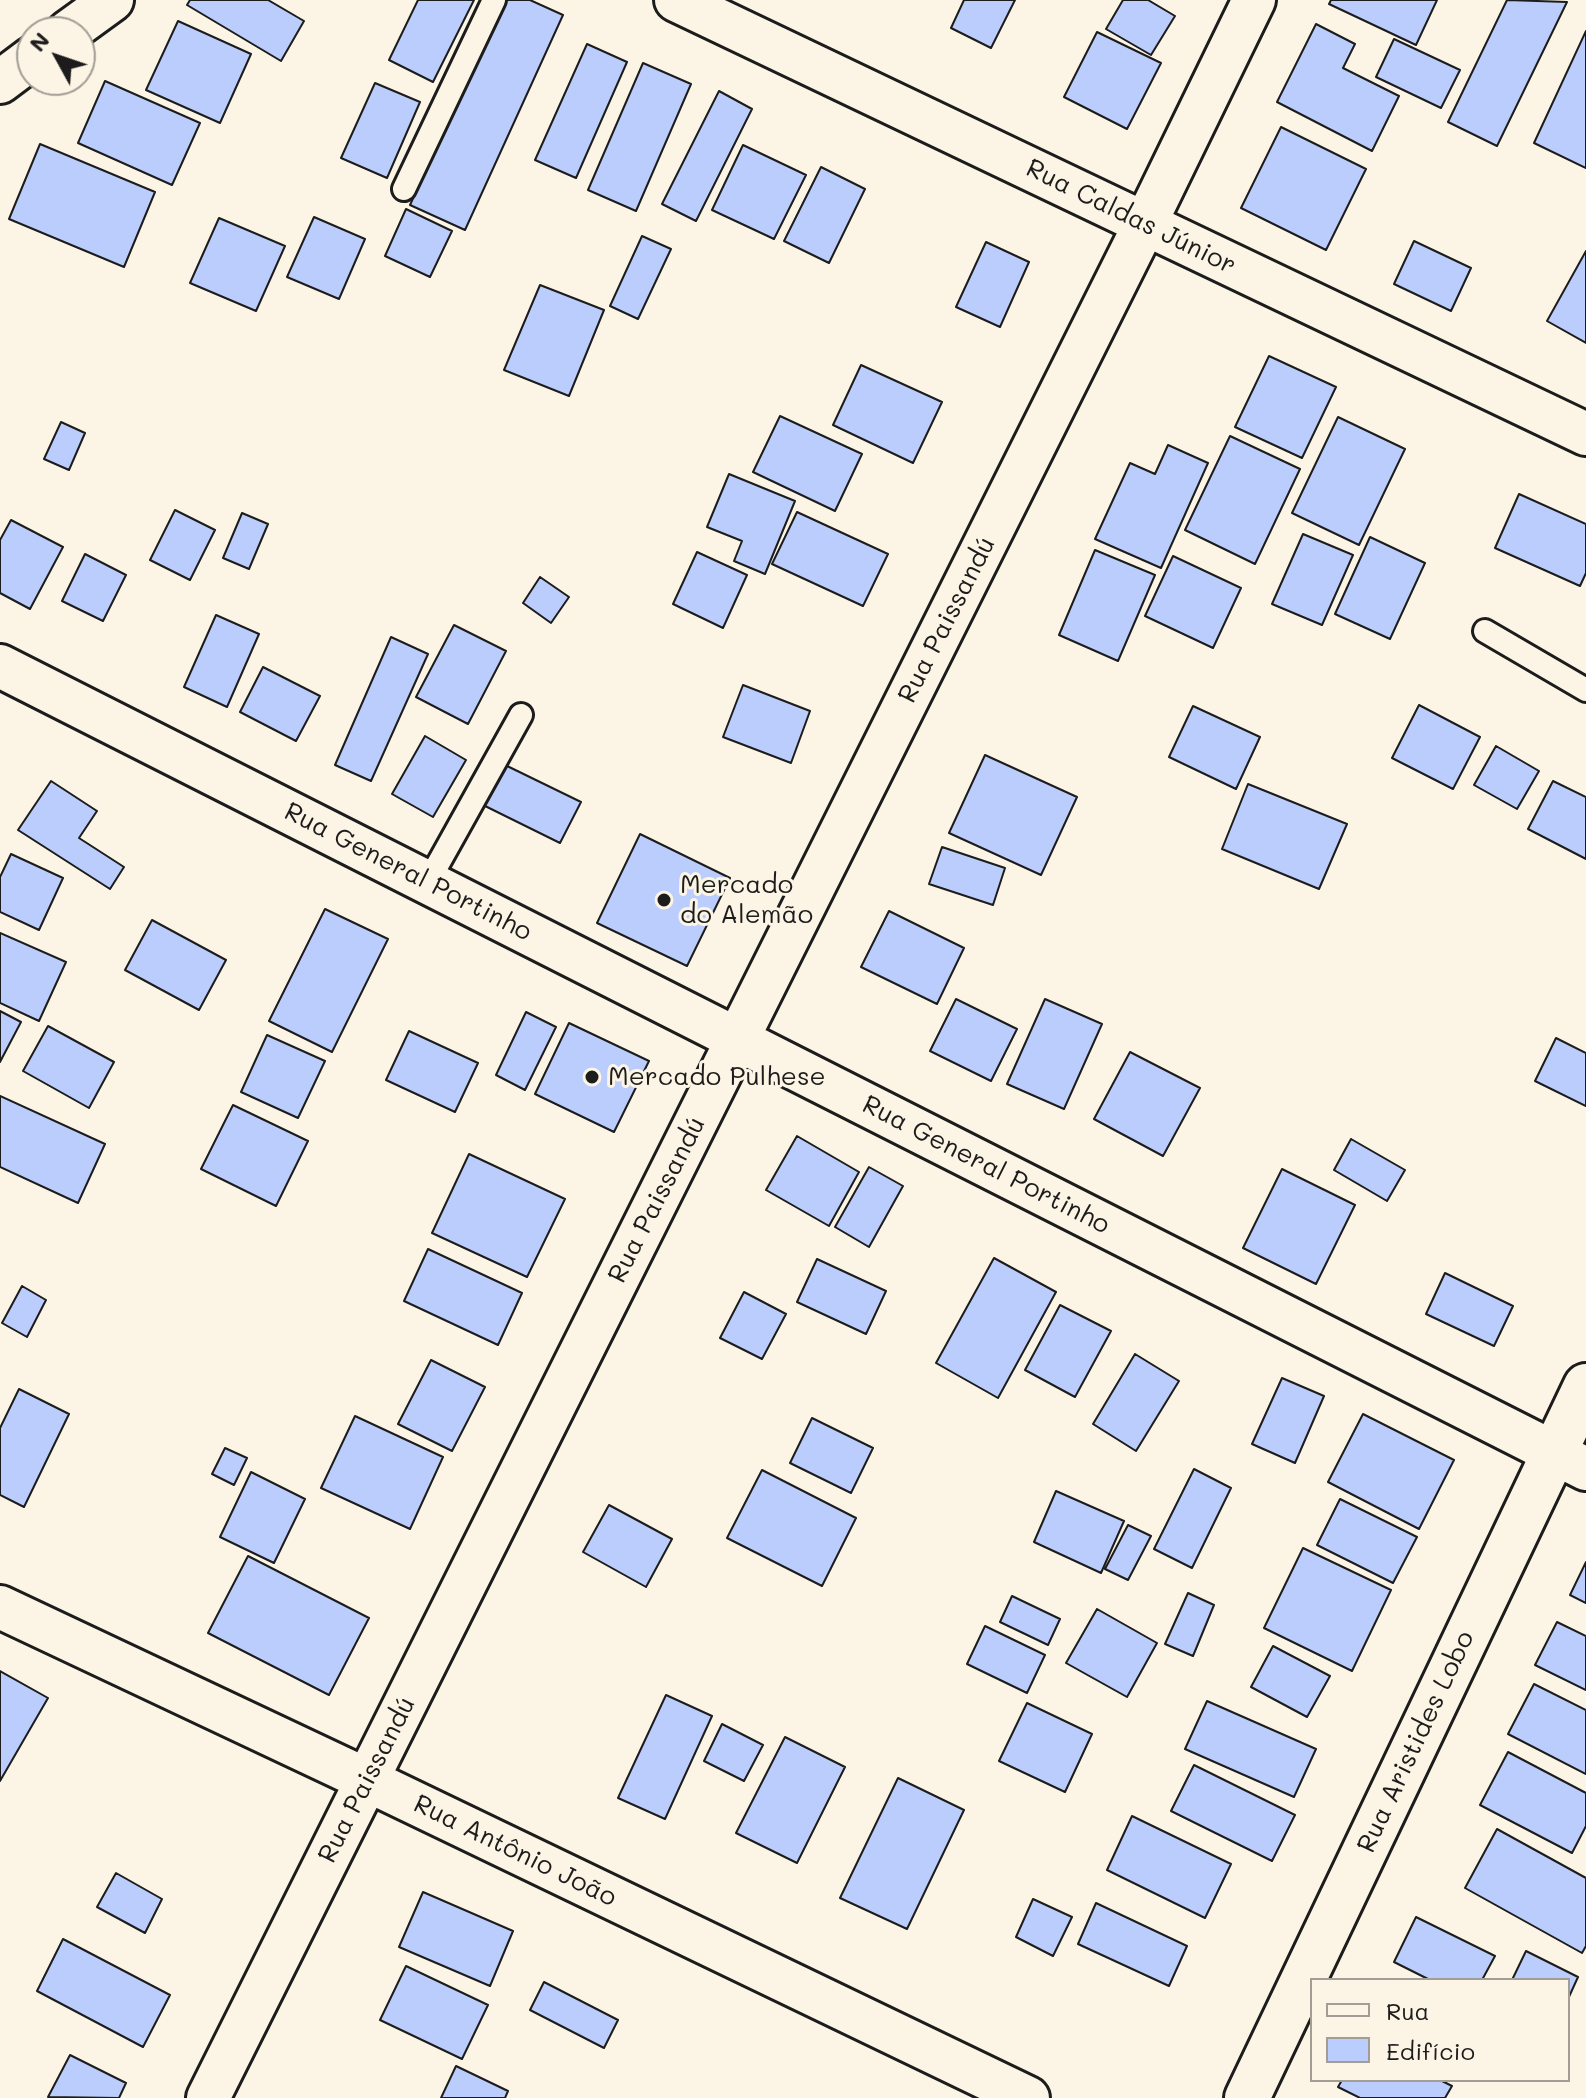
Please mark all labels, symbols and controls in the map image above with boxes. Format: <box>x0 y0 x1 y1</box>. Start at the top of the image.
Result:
north arrow <box>16 16 96 96</box>
text: N <box>22 26 55 57</box>
street label: Rua Caldas Júnior <box>1021 153 1241 281</box>
street label: Rua Paissandú <box>892 532 1002 708</box>
street label: Rua General Portinho <box>279 796 537 948</box>
place label: Mercado do Alemão <box>680 869 813 930</box>
marker: Mercado do Alemão <box>655 891 673 909</box>
place label: Mercado Pulhese <box>608 1061 826 1093</box>
marker: Mercado Pulhese <box>583 1068 601 1086</box>
street label: Rua General Portinho <box>857 1089 1115 1241</box>
street label: Rua Paissandú <box>602 1112 712 1288</box>
street label: Rua Aristides Lobo <box>1351 1626 1481 1858</box>
street label: Rua Paissandú <box>312 1692 422 1868</box>
street label: Rua Antônio João <box>408 1788 622 1914</box>
legend <box>1310 1978 1570 2082</box>
text: Rua <box>1386 1995 1429 2026</box>
text: Edifício <box>1386 2035 1475 2066</box>

